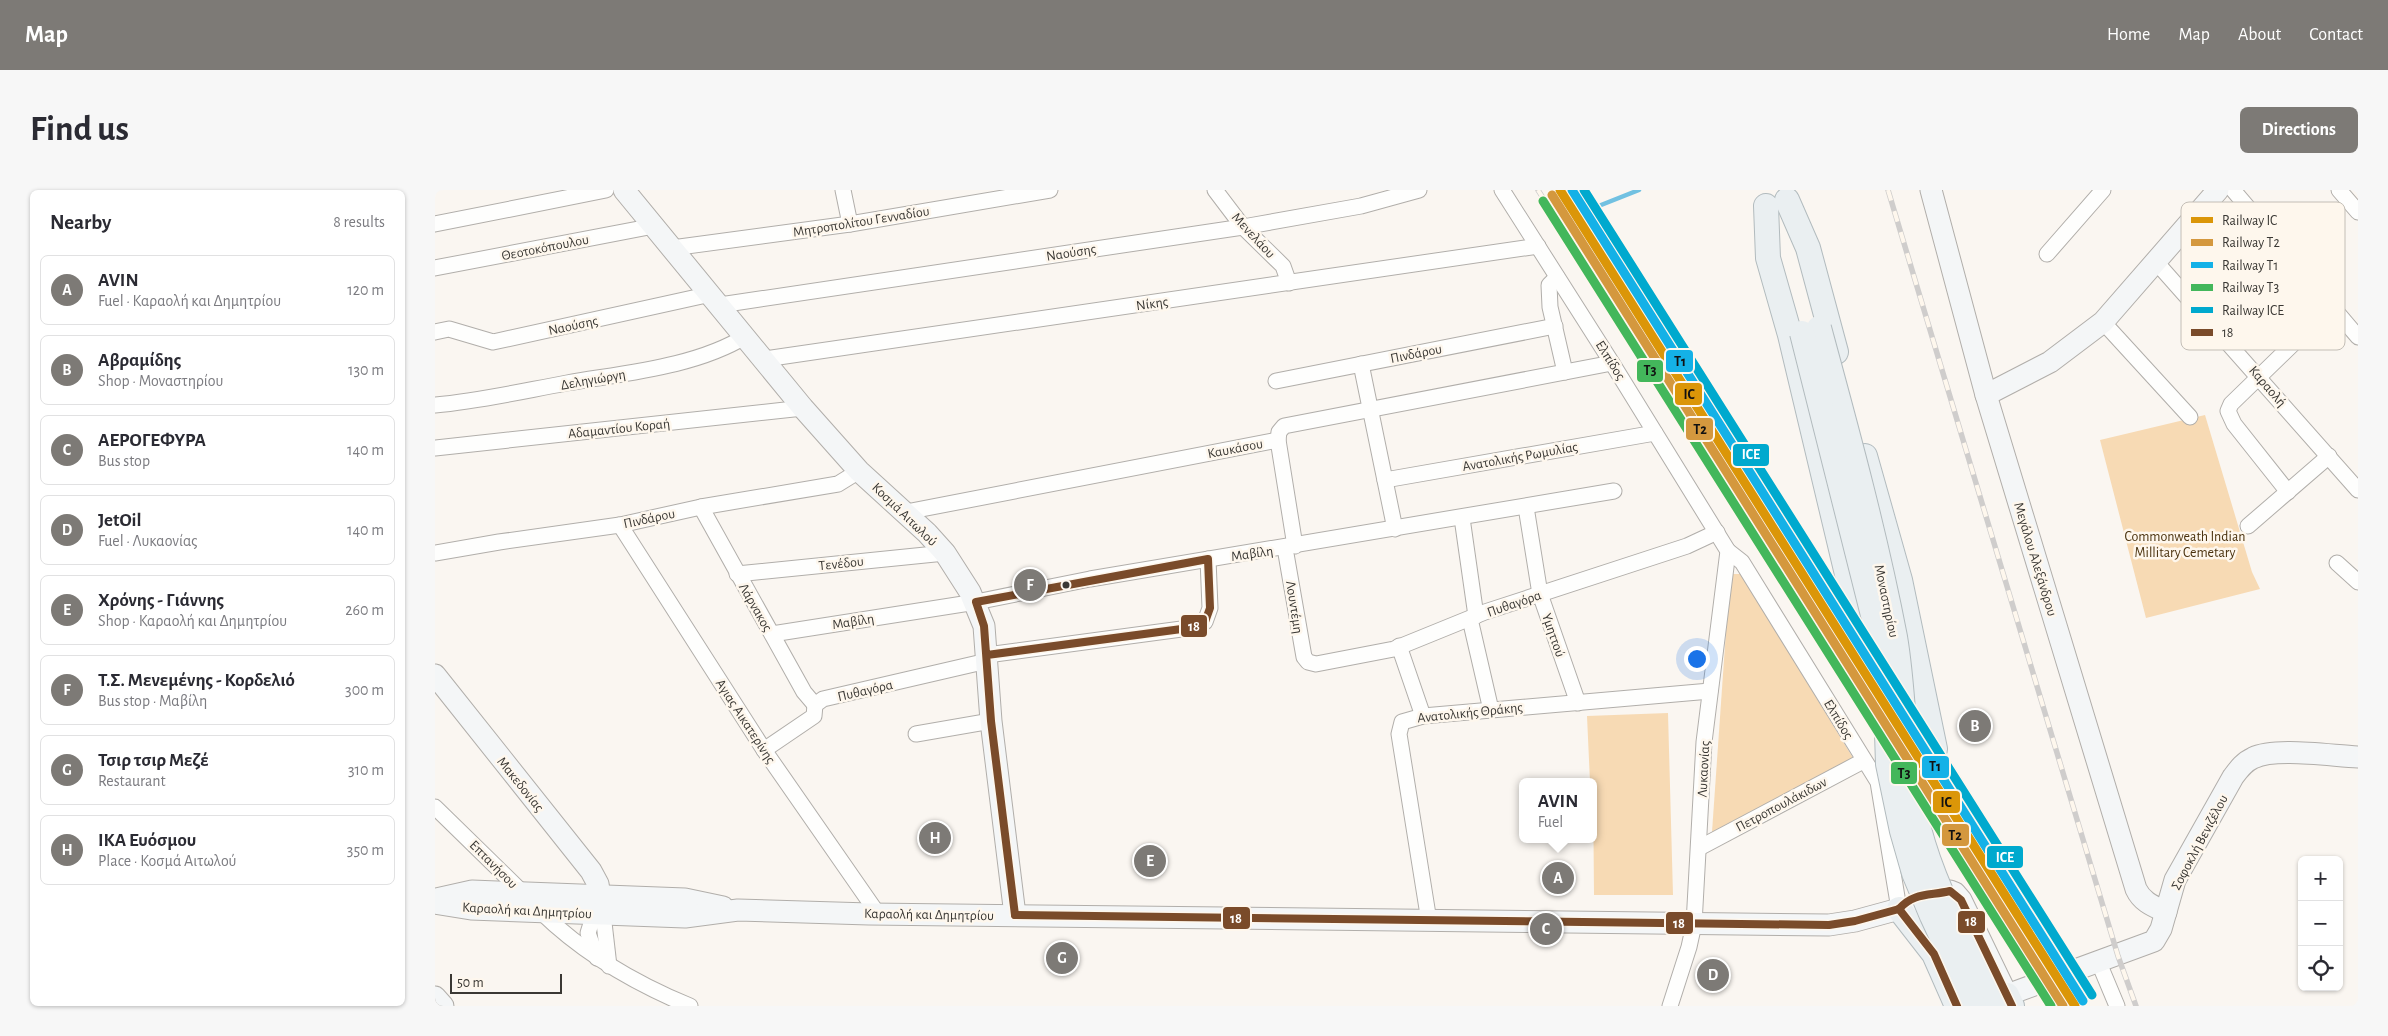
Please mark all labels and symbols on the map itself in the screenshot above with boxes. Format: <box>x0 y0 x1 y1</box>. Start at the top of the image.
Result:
legend <box>2181 202 2345 350</box>
street label: Μητροπολίτου Γενναδίου <box>792 204 930 240</box>
street label: Μενελάου <box>1229 210 1278 261</box>
text: Railway IC <box>2222 214 2277 228</box>
street label: Θεοτοκόπουλου <box>500 233 590 263</box>
text: Railway T2 <box>2222 236 2280 250</box>
street label: Ναούσης <box>1045 242 1098 264</box>
text: Railway T1 <box>2222 259 2278 273</box>
text: Railway T3 <box>2222 281 2279 295</box>
street label: Νίκης <box>1135 295 1170 313</box>
text: Railway ICE <box>2222 304 2284 318</box>
street label: Ναούσης <box>547 314 600 338</box>
text: 18 <box>2222 326 2233 340</box>
street label: Ελπίδος <box>1593 338 1628 383</box>
street label: Πινδάρου <box>1389 342 1443 366</box>
line badge: T1 <box>1665 349 1694 373</box>
text: T1 <box>1674 355 1686 369</box>
line badge: T3 <box>1636 359 1664 383</box>
text: T3 <box>1643 364 1657 378</box>
street label: Καραολή <box>2246 364 2289 410</box>
street label: Δεληγιώργη <box>560 367 627 393</box>
line badge: IC <box>1674 382 1703 406</box>
text: IC <box>1683 388 1695 402</box>
street label: Αδαμαντίου Κοραή <box>567 417 671 441</box>
line badge: T2 <box>1685 417 1714 441</box>
text: T2 <box>1693 423 1707 437</box>
street label: Καυκάσου <box>1206 437 1264 461</box>
street label: Ανατολικής Ρωμυλίας <box>1461 440 1580 474</box>
line badge: ICE <box>1732 443 1770 467</box>
text: ICE <box>1742 448 1760 462</box>
street label: Κοσμά Αιτωλού <box>869 480 939 549</box>
street label: Μεγάλου Αλεξάνδρου <box>2011 501 2059 618</box>
street label: Πινδάρου <box>622 507 676 531</box>
park label: Commonweath Indian Millitary Cemetary <box>2125 530 2245 560</box>
street label: Μαβίλη <box>1230 544 1274 564</box>
street label: Τενέδου <box>818 555 864 573</box>
street label: Μοναστηρίου <box>1871 563 1901 639</box>
pin: F <box>1014 566 1046 604</box>
unlabelled marker <box>1061 580 1071 590</box>
street label: Λουντέμη <box>1283 580 1305 635</box>
street label: Λάρνακος <box>736 581 775 634</box>
street label: Πυθαγόρα <box>1485 588 1543 620</box>
street label: Μαβίλη <box>831 612 875 632</box>
street label: Υμηττού <box>1539 612 1567 659</box>
line badge: 18 <box>1180 614 1208 638</box>
text: 18 <box>1188 620 1200 634</box>
your location <box>1684 646 1710 672</box>
street label: Αγιας Αικατερίνης <box>713 677 778 767</box>
street label: Πυθαγόρα <box>836 678 894 704</box>
street label: Ελπίδος <box>1821 697 1856 742</box>
street label: Ανατολικής Θράκης <box>1417 700 1524 725</box>
pin: B <box>1959 707 1991 745</box>
street label: Λυκαονίας <box>1696 740 1713 798</box>
street label: Μακεδονίας <box>494 755 547 815</box>
line badge: T1 <box>1921 755 1950 779</box>
text: T1 <box>1929 760 1941 774</box>
line badge: T3 <box>1890 761 1918 785</box>
text: T3 <box>1897 767 1911 781</box>
street label: Πετροπουλάκιδων <box>1734 775 1829 835</box>
line badge: IC <box>1932 790 1961 814</box>
street label: Σοφοκλή Βενιζέλου <box>2169 793 2231 892</box>
text: IC <box>1940 796 1952 810</box>
pin: H <box>919 819 951 857</box>
line badge: T2 <box>1941 823 1970 847</box>
text: T2 <box>1948 829 1962 843</box>
street label: Επτανήσου <box>467 838 520 891</box>
pin: E <box>1134 842 1166 880</box>
line badge: ICE <box>1986 845 2024 869</box>
text: ICE <box>1996 851 2014 865</box>
pin: A <box>1542 859 1574 897</box>
street label: Καραολή και Δημητρίου <box>462 901 592 921</box>
line badge: 18 <box>1222 906 1251 930</box>
street label: Καραολή και Δημητρίου <box>864 907 994 923</box>
pin: C <box>1530 910 1562 948</box>
line badge: 18 <box>1957 910 1986 934</box>
line badge: 18 <box>1665 911 1694 935</box>
text: 18 <box>1230 912 1242 926</box>
text: 18 <box>1965 915 1977 929</box>
text: 18 <box>1673 917 1685 931</box>
pin: G <box>1046 939 1078 977</box>
pin: D <box>1697 956 1729 994</box>
scale bar <box>450 971 563 994</box>

